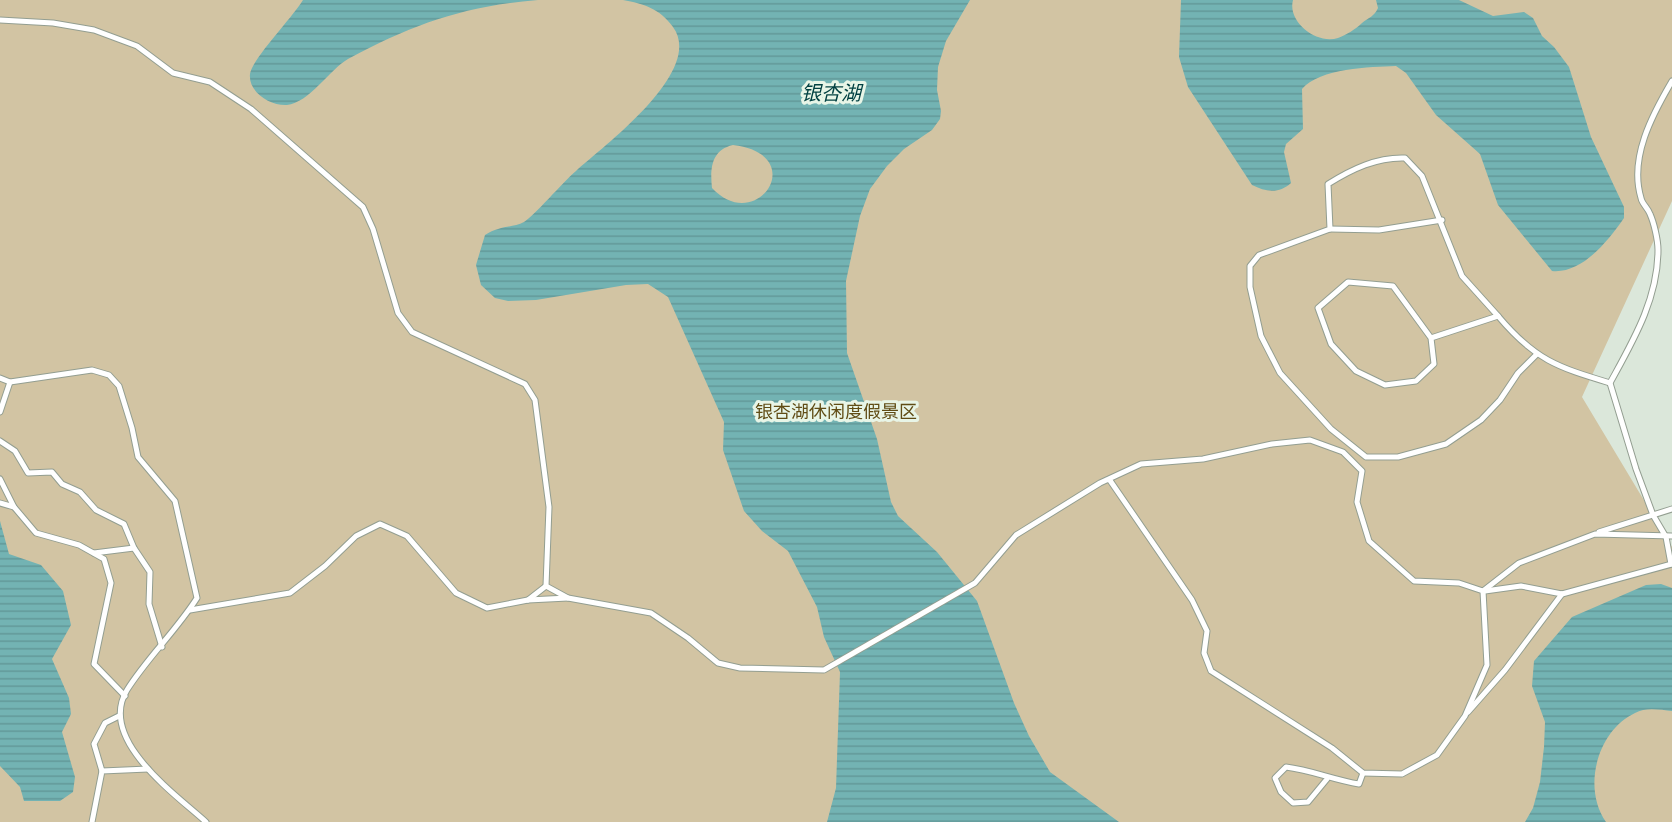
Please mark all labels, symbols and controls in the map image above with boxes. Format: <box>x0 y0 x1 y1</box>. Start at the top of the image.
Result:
water label: 银杏湖 <box>801 80 864 104</box>
park label: 银杏湖休闲度假景区 <box>755 400 917 422</box>

